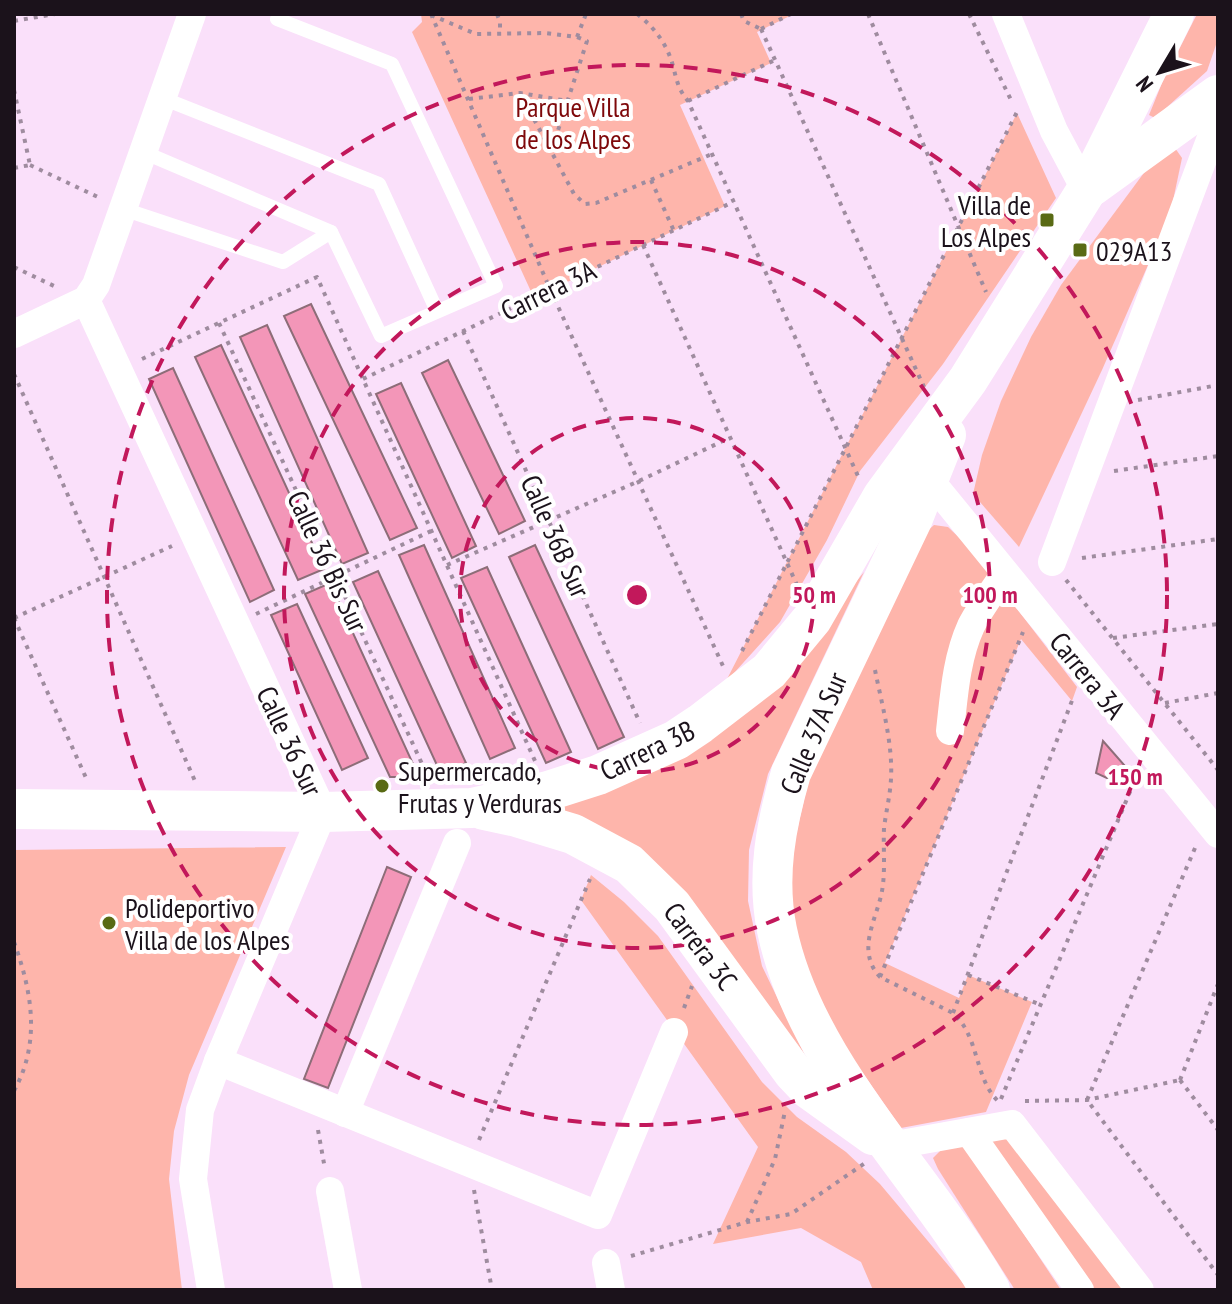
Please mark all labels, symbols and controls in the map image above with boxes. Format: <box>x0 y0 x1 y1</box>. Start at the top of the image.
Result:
north arrow <box>1120 32 1200 112</box>
text: N <box>1130 71 1159 98</box>
park label: Parque Villa de los Alpes <box>515 88 631 157</box>
place label: Villa de Los Alpes <box>941 186 1031 255</box>
marker: Villa de Los Alpes <box>1038 211 1056 229</box>
place label: 029A13 <box>1096 232 1172 269</box>
marker: 029A13 <box>1071 241 1089 259</box>
street label: Carrera 3A <box>494 251 602 329</box>
street label: Calle 36B Sur <box>513 469 600 603</box>
street label: Calle 36 Bis Sur <box>279 484 377 638</box>
text: 50 m <box>792 579 836 610</box>
text: 100 m <box>962 579 1018 610</box>
centre of rings <box>623 581 651 609</box>
street label: Carrera 3A <box>1042 624 1135 727</box>
street label: Calle 37A Sur <box>771 666 855 800</box>
street label: Calle 36 Sur <box>248 680 332 802</box>
street label: Carrera 3B <box>593 711 701 789</box>
place label: Supermercado, Frutas y Verduras <box>398 752 562 821</box>
text: 150 m <box>1107 761 1163 792</box>
marker: Supermercado, Frutas y Verduras <box>373 777 391 795</box>
place label: Polideportivo Villa de los Alpes <box>124 889 290 958</box>
street label: Carrera 3C <box>656 895 746 998</box>
marker: Polideportivo Villa de los Alpes <box>100 914 118 932</box>

